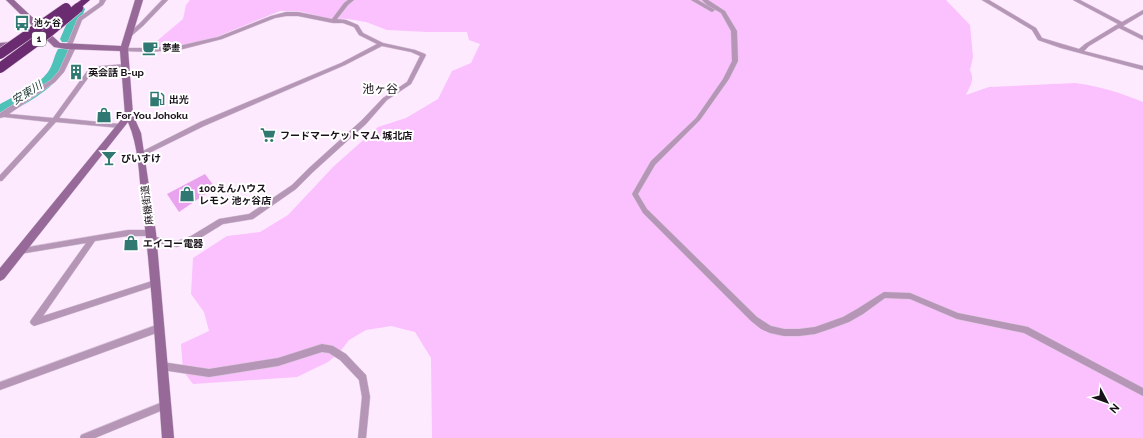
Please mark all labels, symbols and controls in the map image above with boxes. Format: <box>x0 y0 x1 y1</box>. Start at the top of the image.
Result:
bus stop icon: 池ヶ谷 <box>13 14 31 32</box>
place label: 池ヶ谷 <box>34 18 61 28</box>
road number: 1 <box>32 32 46 46</box>
cafe icon: 夢畫 <box>141 39 159 57</box>
place label: 夢畫 <box>162 43 180 53</box>
building icon: 英会話 B-up <box>67 63 85 81</box>
place label: 英会話 B-up <box>88 67 145 78</box>
water label: 安東川 <box>10 78 45 107</box>
district label: 池ヶ谷 <box>362 82 398 96</box>
fuel station icon: 出光 <box>148 90 166 108</box>
place label: 出光 <box>169 94 189 105</box>
shop icon: For You Johoku <box>95 106 113 124</box>
place label: For You Johoku <box>116 110 188 121</box>
supermarket icon: フードマーケットマム 城北店 <box>259 126 277 144</box>
place label: フードマーケットマム 城北店 <box>280 130 412 141</box>
bar icon: ぴいすけ <box>100 149 118 167</box>
place label: ぴいすけ <box>121 153 161 164</box>
place label: 100えんハウス レモン 池ヶ谷店 <box>199 183 271 206</box>
street label: 麻機街道 <box>139 184 155 226</box>
shop icon: 100えんハウス レモン 池ヶ谷店 <box>178 185 196 203</box>
shop icon: エイコー電器 <box>122 234 140 252</box>
place label: エイコー電器 <box>143 238 204 249</box>
north arrow <box>1087 382 1127 422</box>
text: N <box>1107 401 1122 416</box>

